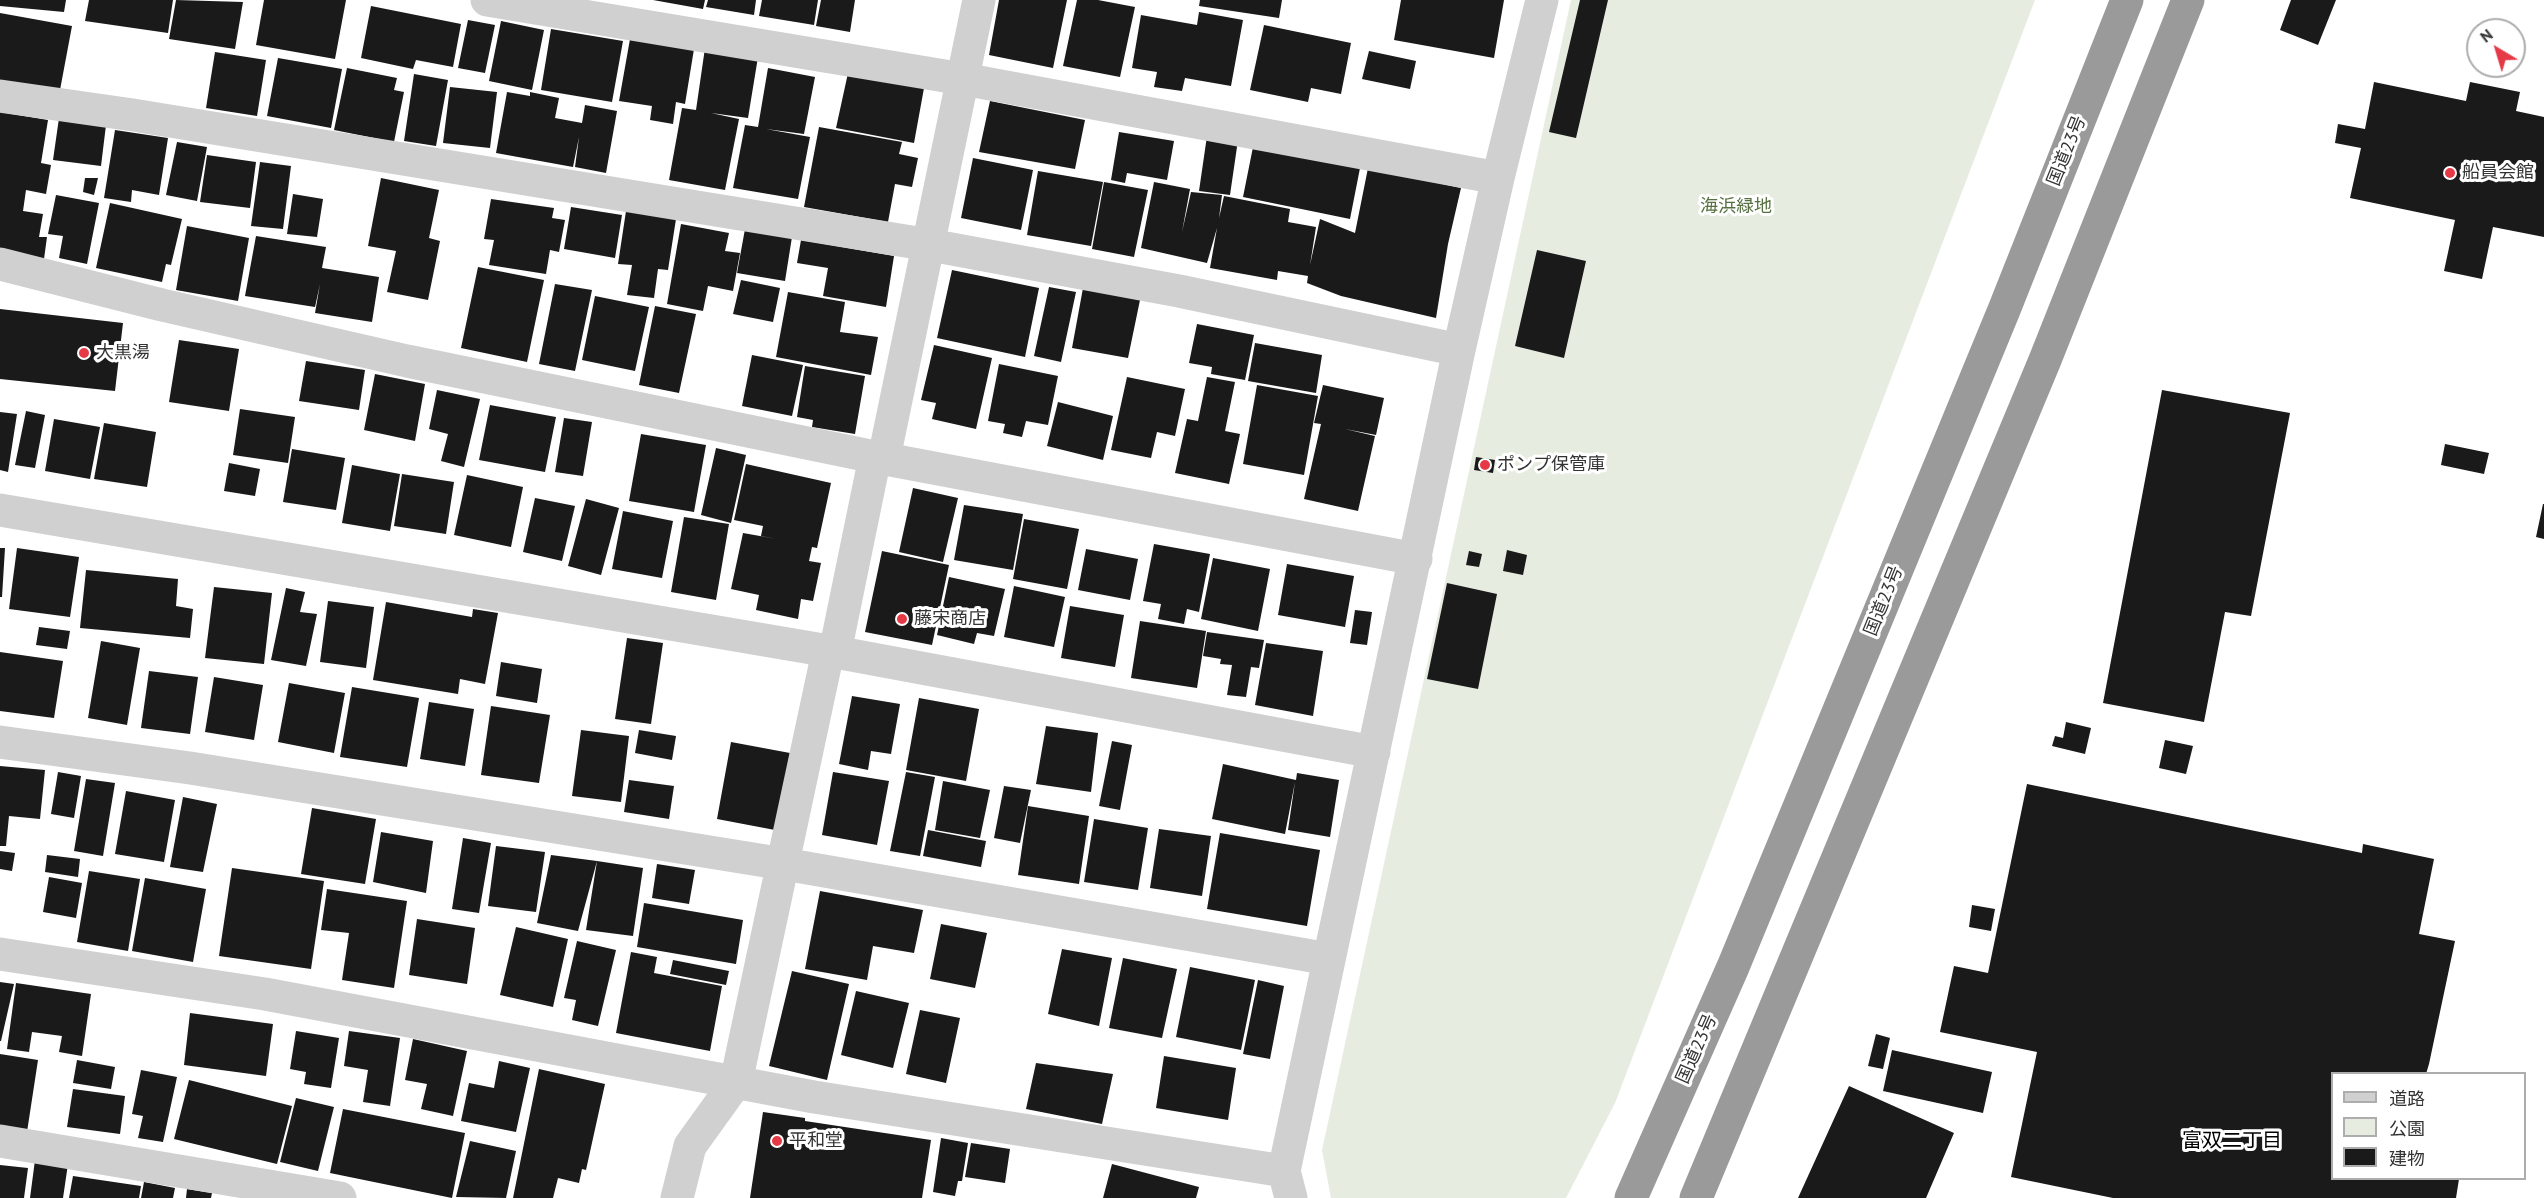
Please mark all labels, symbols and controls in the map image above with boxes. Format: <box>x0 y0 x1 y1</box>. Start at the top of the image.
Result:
north arrow <box>2466 18 2526 78</box>
text: N <box>2476 24 2496 47</box>
street label: 国道23号 <box>2043 113 2091 189</box>
place label: 船員会館 <box>2462 162 2534 184</box>
marker: 船員会館 <box>2443 166 2457 180</box>
park label: 海浜緑地 <box>1700 196 1772 218</box>
place label: 大黒湯 <box>96 342 150 364</box>
marker: 大黒湯 <box>77 346 91 360</box>
place label: ポンプ保管庫 <box>1497 454 1605 476</box>
marker: ポンプ保管庫 <box>1478 458 1492 472</box>
street label: 国道23号 <box>1860 563 1908 639</box>
place label: 藤宋商店 <box>914 608 986 630</box>
marker: 藤宋商店 <box>895 612 909 626</box>
street label: 国道23号 <box>1672 1011 1722 1087</box>
legend <box>2331 1072 2526 1180</box>
text: 道路 <box>2389 1087 2425 1110</box>
text: 公園 <box>2389 1117 2425 1140</box>
district label: 富双二丁目 <box>2182 1129 2282 1153</box>
place label: 平和堂 <box>789 1130 843 1152</box>
marker: 平和堂 <box>770 1134 784 1148</box>
text: 建物 <box>2389 1147 2425 1170</box>

